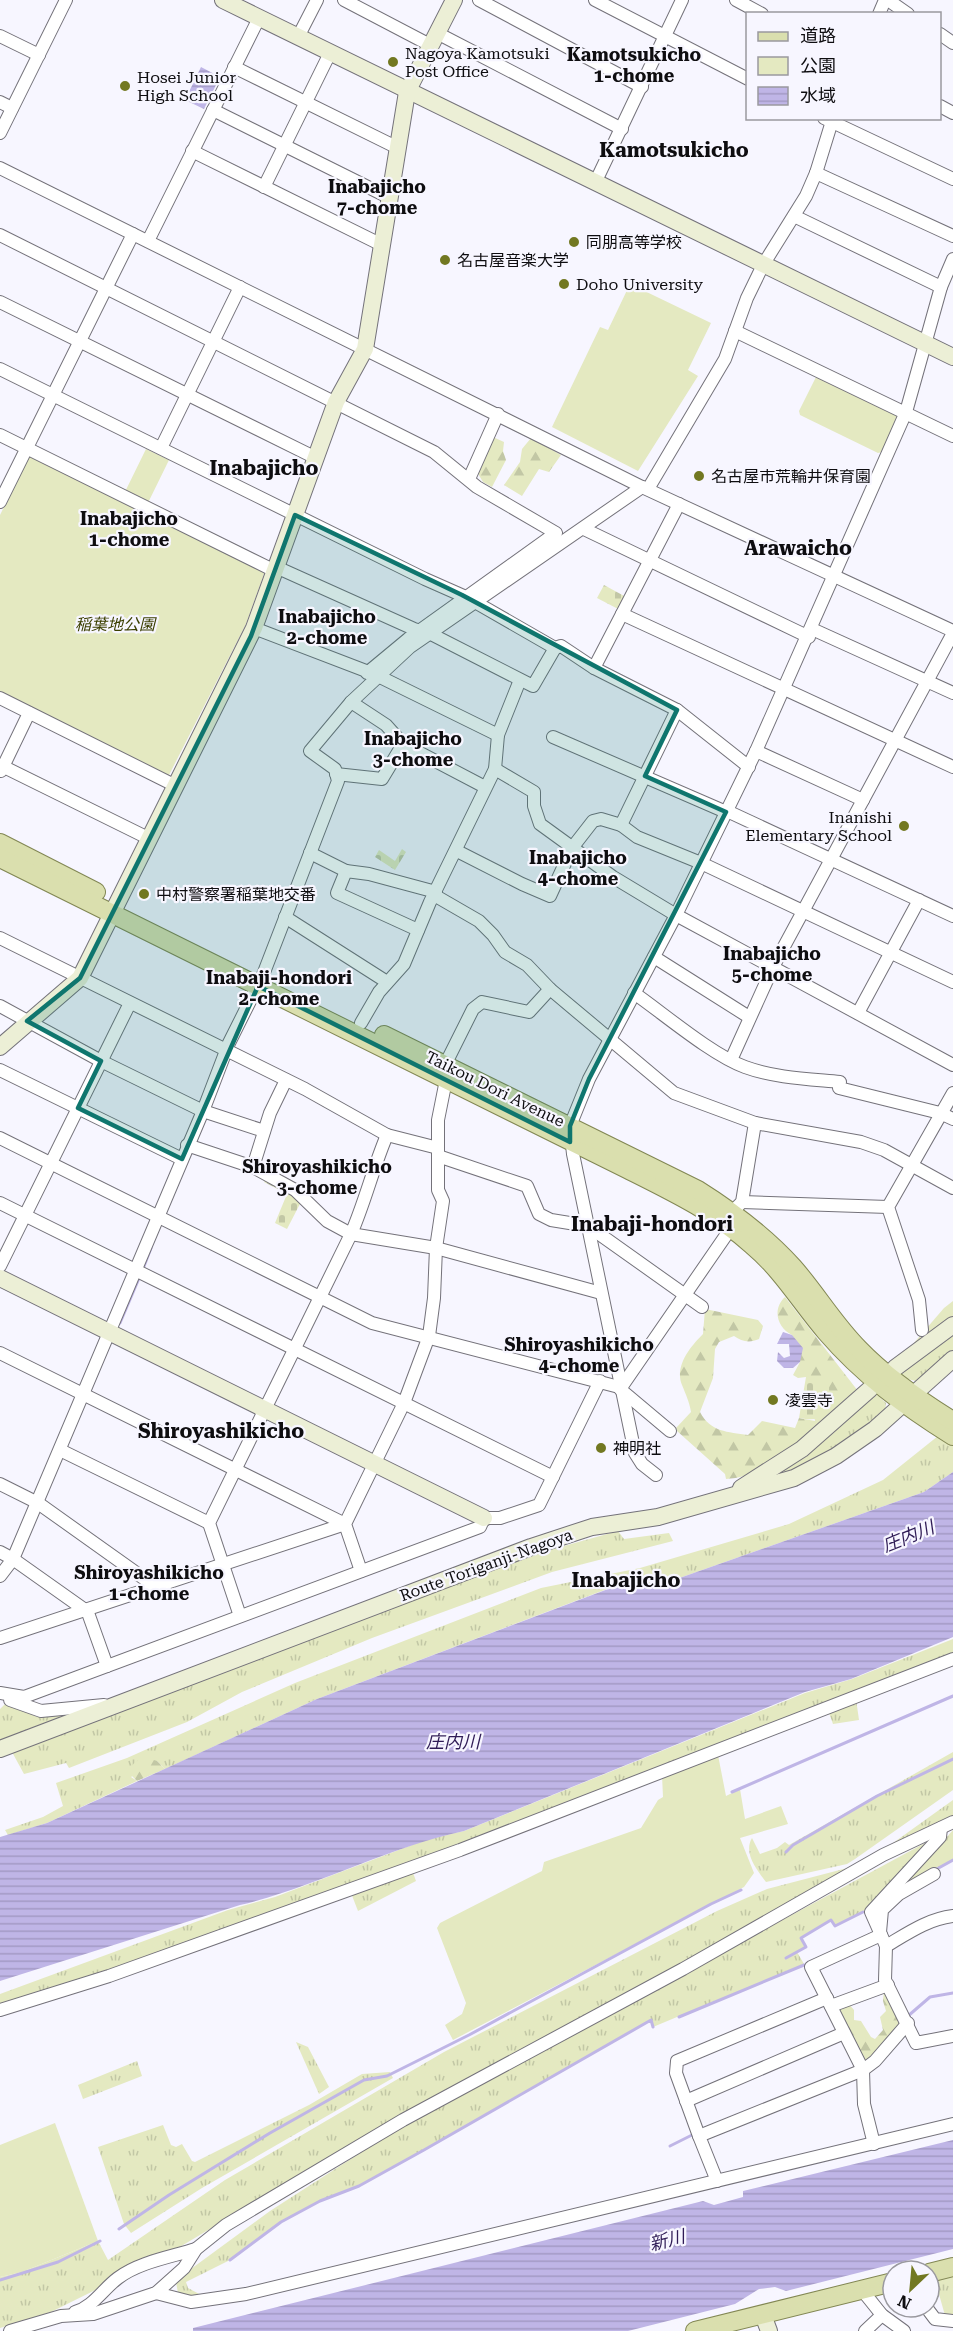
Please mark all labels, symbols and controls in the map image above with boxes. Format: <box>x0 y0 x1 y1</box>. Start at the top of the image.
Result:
legend <box>746 12 941 120</box>
text: 道路 <box>800 25 836 46</box>
place label: Nagoya Kamotsuki Post Office <box>405 44 550 81</box>
district label: Kamotsukicho 1-chome <box>567 44 702 86</box>
marker: Nagoya Kamotsuki Post Office <box>386 55 400 69</box>
text: 公園 <box>800 55 836 76</box>
place label: Hosei Junior High School <box>137 68 236 105</box>
marker: Hosei Junior High School <box>118 79 132 93</box>
text: 水域 <box>800 85 836 106</box>
district label: Kamotsukicho <box>599 138 749 162</box>
district label: Inabajicho 7-chome <box>328 176 426 218</box>
place label: 同朋高等学校 <box>586 233 682 252</box>
marker: 同朋高等学校 <box>567 235 581 249</box>
place label: 名古屋音楽大学 <box>457 251 569 270</box>
marker: 名古屋音楽大学 <box>438 253 452 267</box>
place label: Doho University <box>576 275 704 294</box>
marker: Doho University <box>557 277 571 291</box>
district label: Inabajicho <box>210 456 318 480</box>
place label: 名古屋市荒輪井保育園 <box>711 467 871 486</box>
marker: 名古屋市荒輪井保育園 <box>692 469 706 483</box>
district label: Inabajicho 1-chome <box>80 508 178 550</box>
district label: Arawaicho <box>744 536 852 560</box>
district label: Inabajicho 2-chome <box>278 606 376 648</box>
park label: 稲葉地公園 <box>75 615 157 634</box>
district label: Inabajicho 3-chome <box>364 728 462 770</box>
place label: Inanishi Elementary School <box>745 808 892 845</box>
marker: Inanishi Elementary School <box>897 819 911 833</box>
district label: Inabajicho 4-chome <box>529 847 627 889</box>
place label: 中村警察署稲葉地交番 <box>156 885 316 904</box>
marker: 中村警察署稲葉地交番 <box>137 887 151 901</box>
district label: Inabajicho 5-chome <box>723 943 821 985</box>
district label: Inabaji-hondori 2-chome <box>206 967 352 1009</box>
street label: Taikou Dori Avenue <box>422 1047 568 1131</box>
district label: Shiroyashikicho 3-chome <box>242 1156 392 1198</box>
district label: Inabaji-hondori <box>571 1212 733 1236</box>
district label: Shiroyashikicho 4-chome <box>504 1334 654 1376</box>
place label: 凌雲寺 <box>785 1391 833 1410</box>
marker: 凌雲寺 <box>766 1393 780 1407</box>
district label: Shiroyashikicho <box>138 1419 304 1443</box>
place label: 神明社 <box>613 1439 661 1458</box>
marker: 神明社 <box>594 1441 608 1455</box>
water label: 庄内川 <box>879 1515 939 1556</box>
street label: Route Toriganji-Nagoya <box>397 1525 575 1605</box>
district label: Shiroyashikicho 1-chome <box>74 1562 224 1604</box>
district label: Inabajicho <box>572 1568 680 1592</box>
water label: 庄内川 <box>426 1731 482 1752</box>
water label: 新川 <box>647 2225 689 2255</box>
north arrow <box>881 2259 941 2319</box>
text: N <box>895 2291 914 2313</box>

